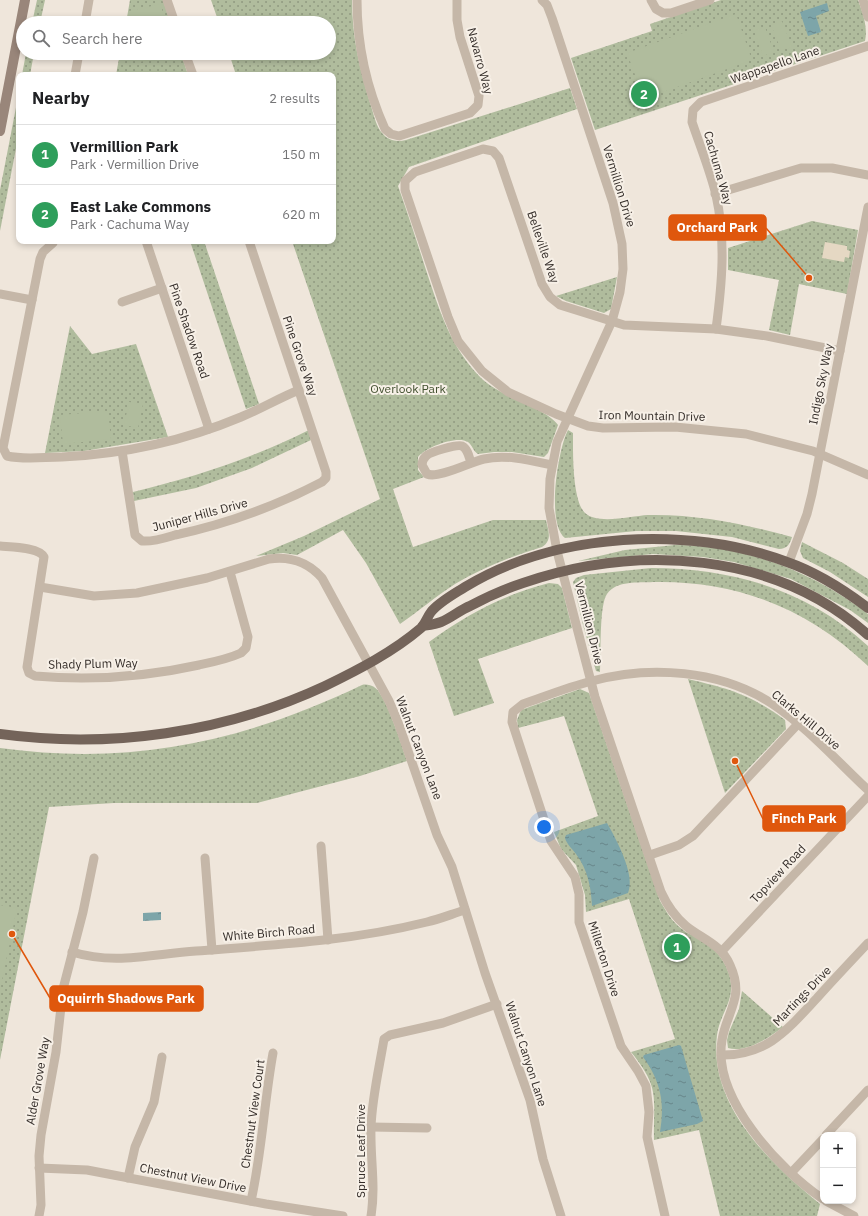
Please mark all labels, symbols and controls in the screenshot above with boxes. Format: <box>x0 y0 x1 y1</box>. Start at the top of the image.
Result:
search box <box>16 16 336 60</box>
street label: Navarro Way <box>464 26 497 96</box>
icon: search <box>30 27 52 49</box>
text: Search here <box>62 29 142 48</box>
street label: Wappapello Lane <box>729 42 821 87</box>
pin: 2 <box>631 79 657 109</box>
text: Nearby <box>32 87 90 109</box>
text: 2 results <box>269 90 320 107</box>
street label: Cachuma Way <box>701 129 736 207</box>
text: Vermillion Park <box>70 137 178 156</box>
street label: Vermillion Drive <box>600 143 639 229</box>
text: 1 <box>41 146 49 163</box>
text: 150 m <box>282 146 320 163</box>
text: Park · Vermillion Drive <box>70 156 199 173</box>
text: East Lake Commons <box>70 197 211 216</box>
text: 2 <box>41 206 49 223</box>
text: 620 m <box>282 206 320 223</box>
street label: Belleville Way <box>524 209 563 285</box>
callout: Orchard Park <box>669 215 766 240</box>
text: Park · Cachuma Way <box>70 216 189 233</box>
text: Orchard Park <box>677 219 758 236</box>
street label: Pine Shadow Road <box>166 281 213 381</box>
street label: Pine Grove Way <box>280 314 321 398</box>
street label: Indigo Sky Way <box>805 342 836 426</box>
park label: Overlook Park <box>370 381 446 396</box>
street label: Iron Mountain Drive <box>599 407 706 424</box>
street label: Juniper Hills Drive <box>151 494 250 534</box>
street label: Vermillion Drive <box>572 580 607 666</box>
street label: Shady Plum Way <box>48 655 138 672</box>
street label: Clarks Hill Drive <box>769 687 844 753</box>
street label: Walnut Canyon Lane <box>393 694 446 802</box>
callout: Finch Park <box>763 806 845 831</box>
text: Finch Park <box>771 810 837 827</box>
your location <box>534 817 554 837</box>
street label: Topview Road <box>747 841 809 906</box>
street label: Millerton Drive <box>585 919 624 999</box>
street label: White Birch Road <box>222 921 316 944</box>
pin: 1 <box>664 932 690 962</box>
street label: Martings Drive <box>769 962 834 1029</box>
callout: Oquirrh Shadows Park <box>50 986 203 1011</box>
text: Oquirrh Shadows Park <box>57 990 195 1007</box>
street label: Walnut Canyon Lane <box>502 999 551 1109</box>
street label: Alder Grove Way <box>22 1036 53 1126</box>
street label: Chestnut View Court <box>237 1058 268 1169</box>
street label: Spruce Leaf Drive <box>353 1104 368 1198</box>
map controls <box>820 1132 856 1204</box>
button: + <box>820 1132 856 1168</box>
street label: Chestnut View Drive <box>139 1160 248 1195</box>
button: − <box>820 1168 856 1204</box>

